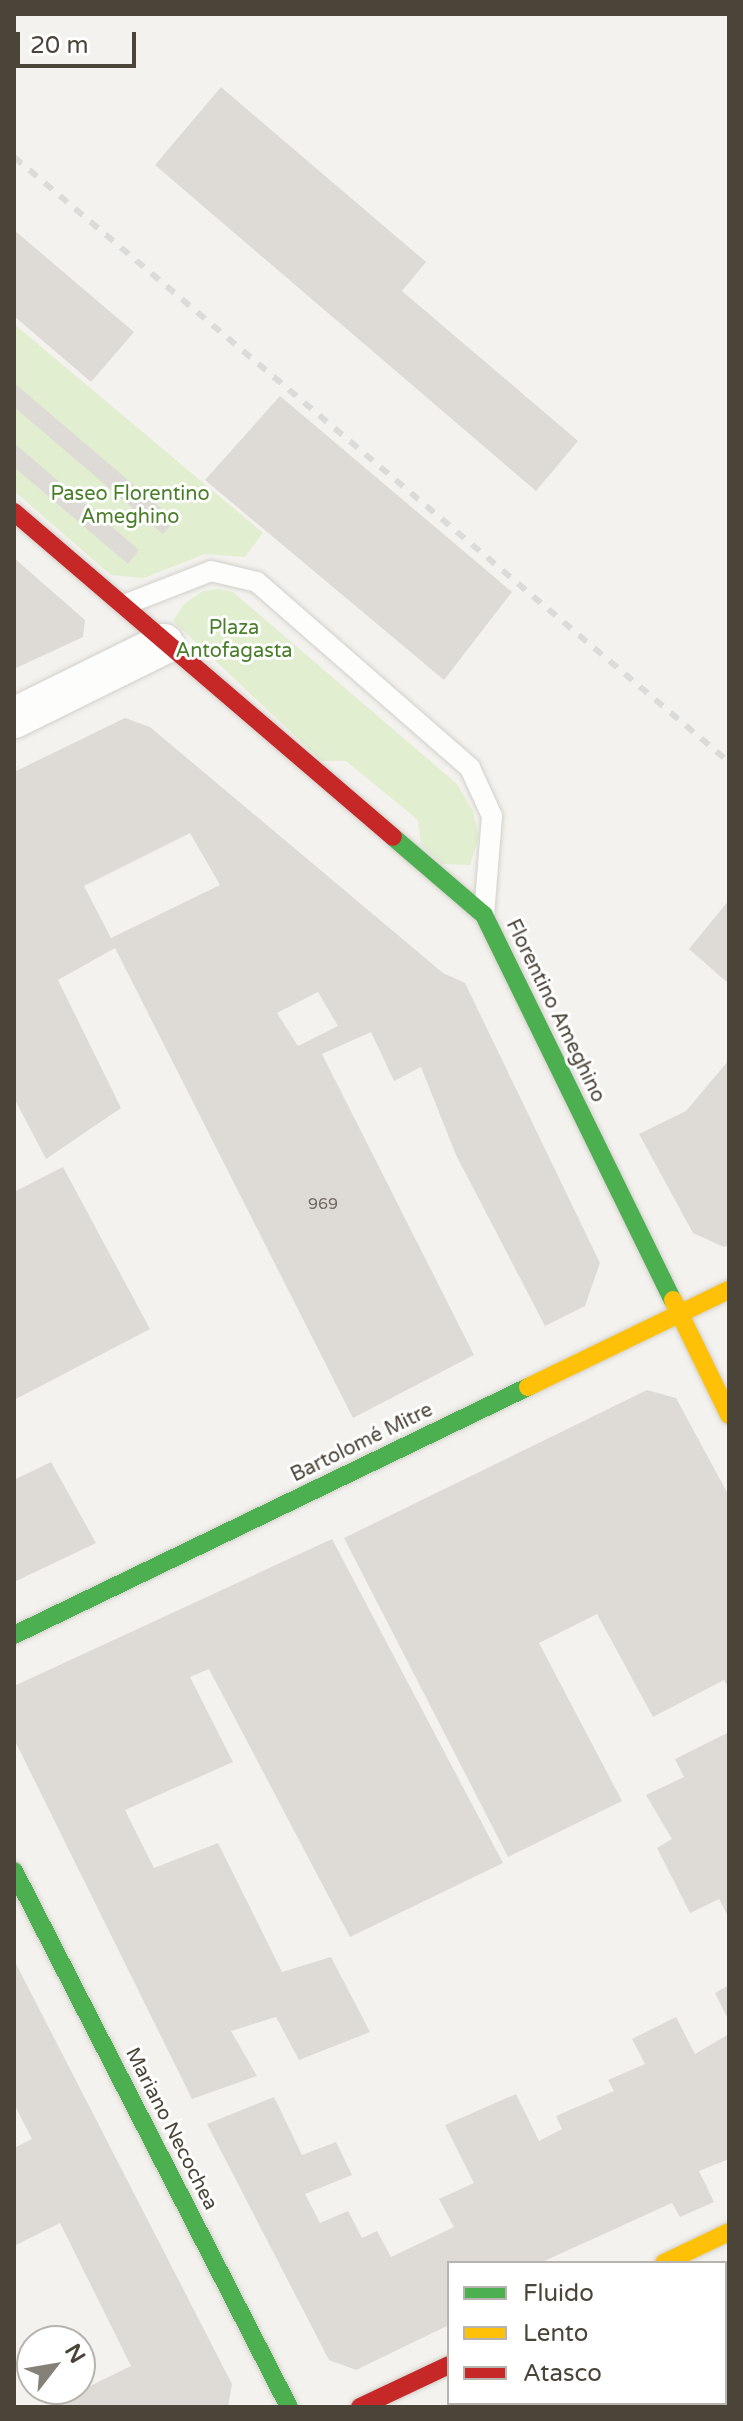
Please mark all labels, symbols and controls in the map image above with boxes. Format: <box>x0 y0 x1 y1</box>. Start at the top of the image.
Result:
scale bar <box>20 16 140 66</box>
text: 20 m <box>30 31 88 60</box>
park label: Paseo Florentino Ameghino <box>50 483 210 530</box>
park label: Plaza Antofagasta <box>175 616 293 663</box>
street label: Florentino Ameghino <box>500 916 610 1106</box>
house number: 969 <box>308 1194 338 1214</box>
street label: Bartolomé Mitre <box>287 1398 437 1488</box>
street label: Mariano Necochea <box>120 2044 222 2214</box>
legend <box>447 2261 727 2405</box>
text: Fluido <box>523 2279 594 2308</box>
text: Lento <box>523 2319 588 2348</box>
north arrow <box>16 2325 96 2405</box>
text: N <box>59 2339 91 2368</box>
text: Atasco <box>523 2359 602 2388</box>

